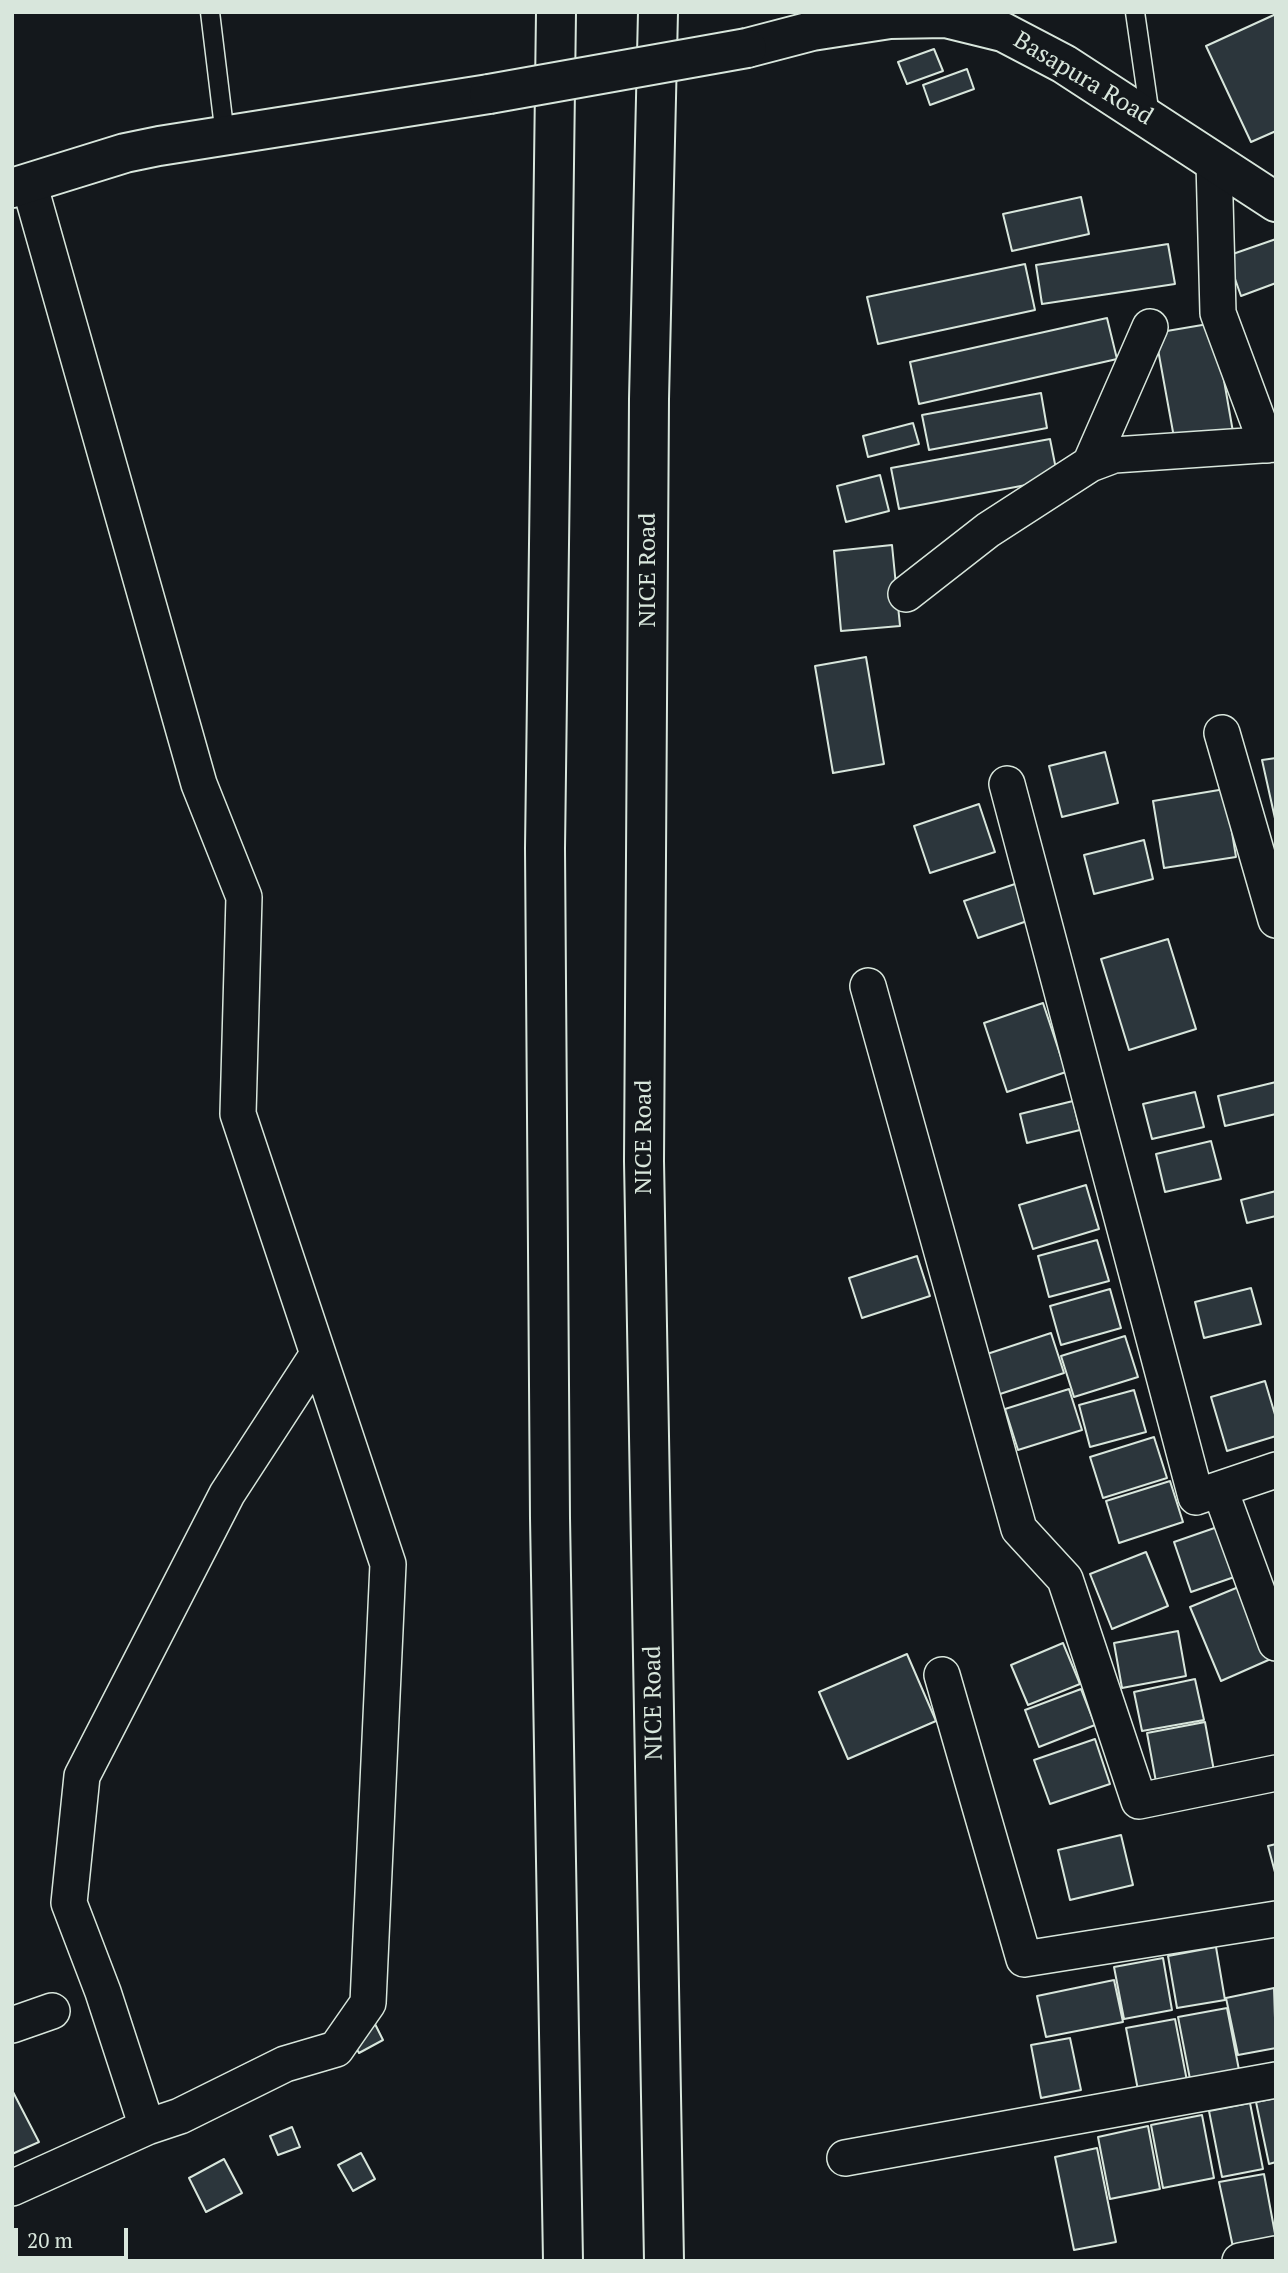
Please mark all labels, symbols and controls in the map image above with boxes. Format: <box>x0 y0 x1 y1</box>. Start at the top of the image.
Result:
street label: Basapura Road <box>1008 26 1158 132</box>
street label: NICE Road <box>634 513 662 627</box>
street label: NICE Road <box>630 1080 658 1194</box>
street label: NICE Road <box>639 1645 669 1761</box>
scale bar <box>18 2214 131 2258</box>
text: 20 m <box>27 2226 73 2254</box>

